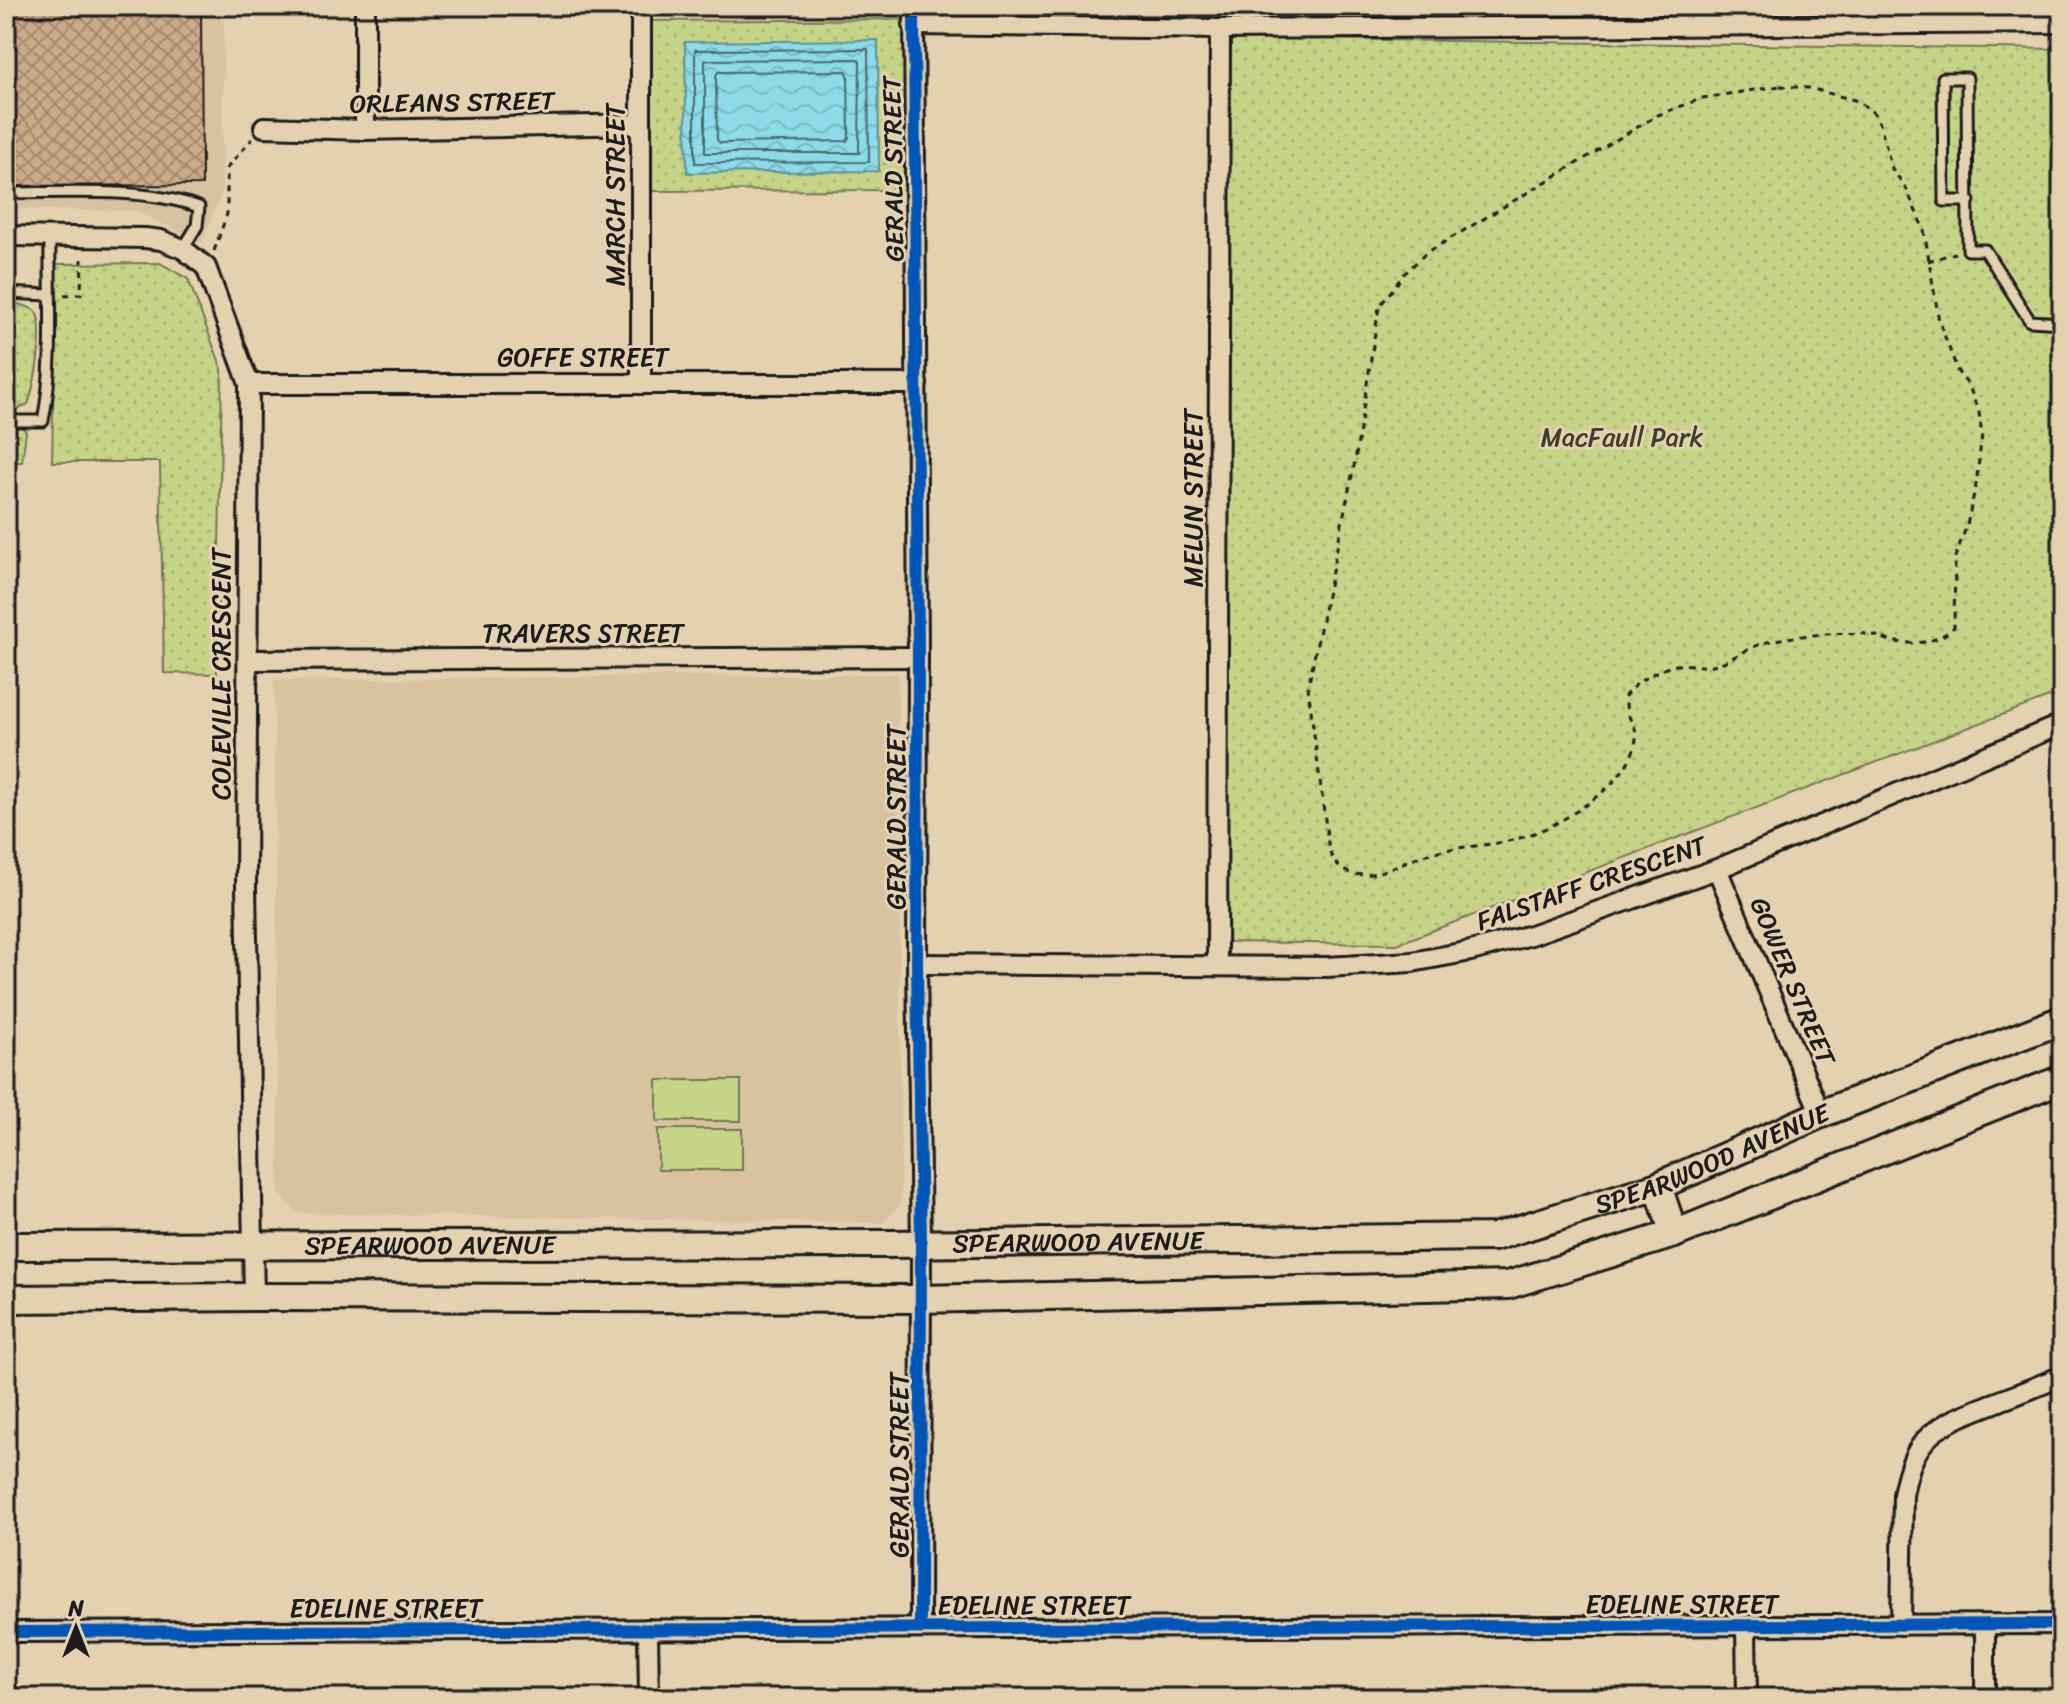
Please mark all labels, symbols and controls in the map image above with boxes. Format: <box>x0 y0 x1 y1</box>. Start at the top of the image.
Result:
street label: GERALD STREET <box>868 74 918 262</box>
street label: ORLEANS STREET <box>349 77 557 127</box>
street label: MARCH STREET <box>592 102 638 286</box>
street label: GOFFE STREET <box>497 334 670 380</box>
street label: MELUN STREET <box>1170 407 1216 587</box>
park label: MacFaull Park <box>1541 414 1703 460</box>
street label: COLEVILLE CRESCENT <box>198 546 244 800</box>
street label: TRAVERS STREET <box>482 610 686 656</box>
street label: GERALD STREET <box>873 722 919 910</box>
street label: FALSTAFF CRESCENT <box>1470 821 1714 944</box>
street label: GOWER STREET <box>1737 890 1850 1074</box>
street label: SPEARWOOD AVENUE <box>1589 1089 1838 1227</box>
street label: SPEARWOOD AVENUE <box>952 1217 1205 1266</box>
street label: SPEARWOOD AVENUE <box>304 1222 557 1268</box>
street label: GERALD STREET <box>876 1370 922 1558</box>
street label: EDELINE STREET <box>1586 1581 1780 1627</box>
street label: EDELINE STREET <box>938 1582 1132 1628</box>
street label: EDELINE STREET <box>290 1585 484 1631</box>
north arrow <box>36 1588 116 1668</box>
text: N <box>67 1589 84 1628</box>

